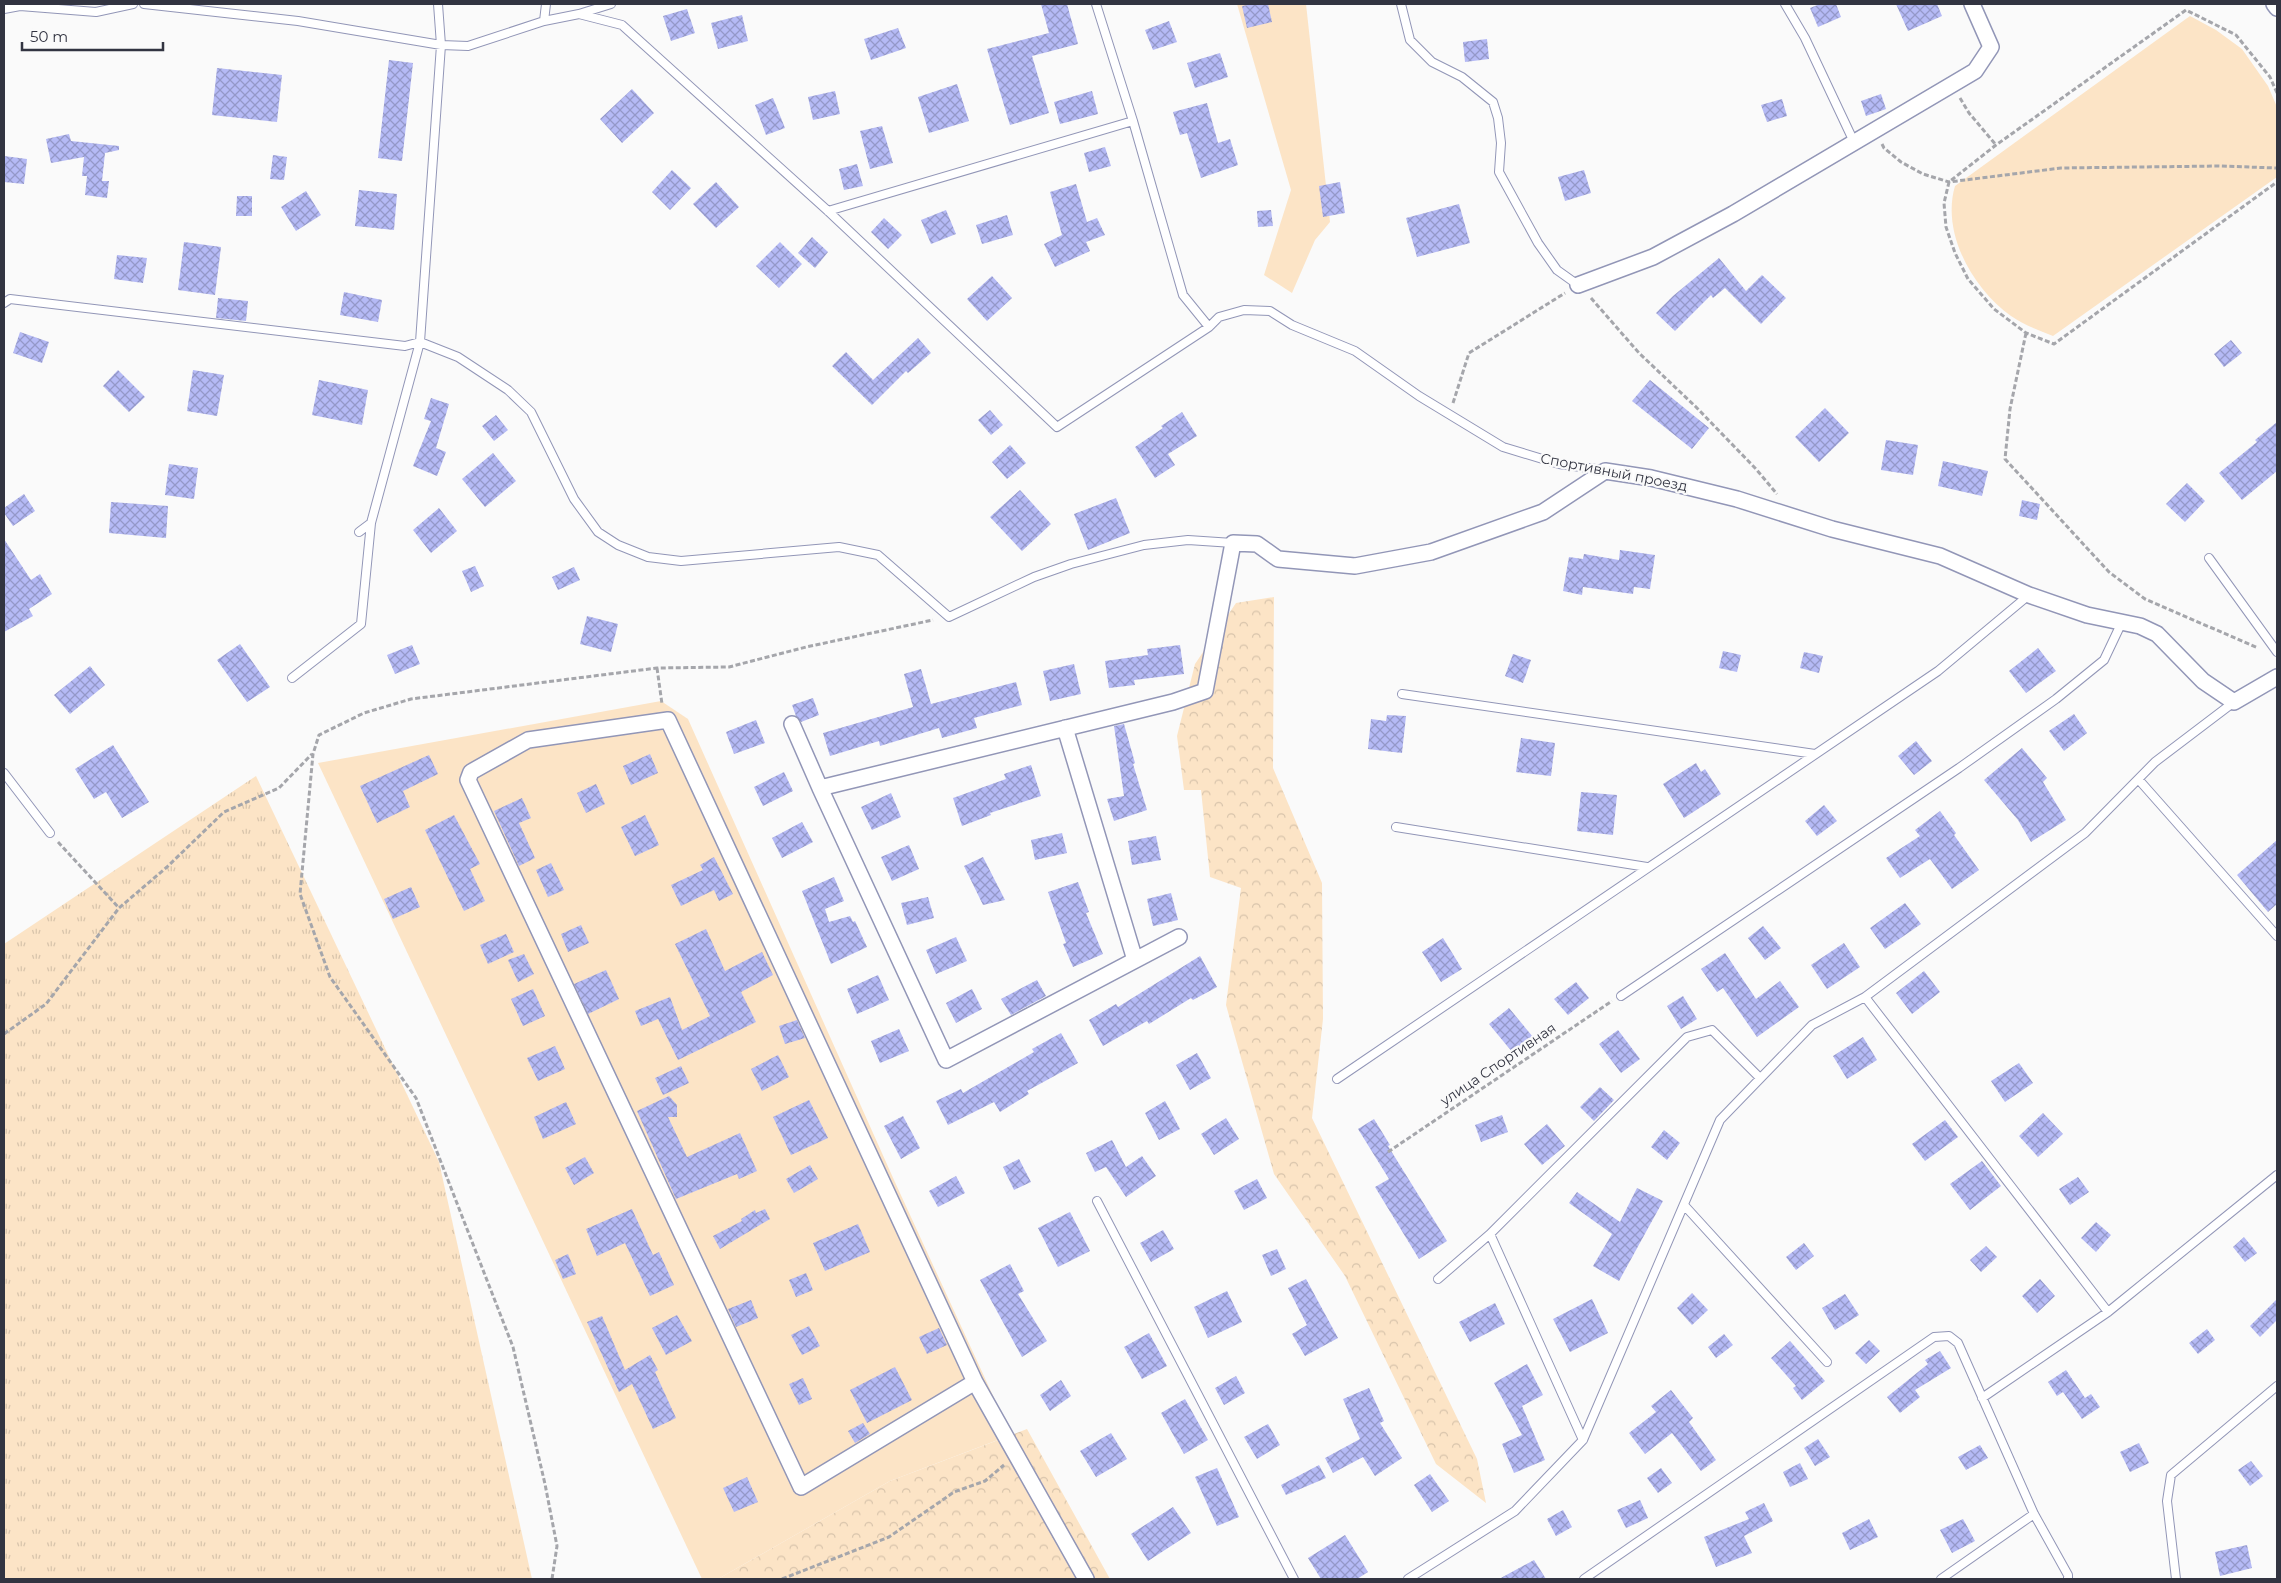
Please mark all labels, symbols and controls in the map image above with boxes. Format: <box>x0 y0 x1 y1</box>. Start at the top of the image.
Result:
scale bar <box>22 20 164 52</box>
text: 50 m <box>30 27 68 46</box>
street label: Спортивный проезд <box>1539 449 1689 495</box>
street label: улица Спортивная <box>1436 1019 1559 1110</box>

